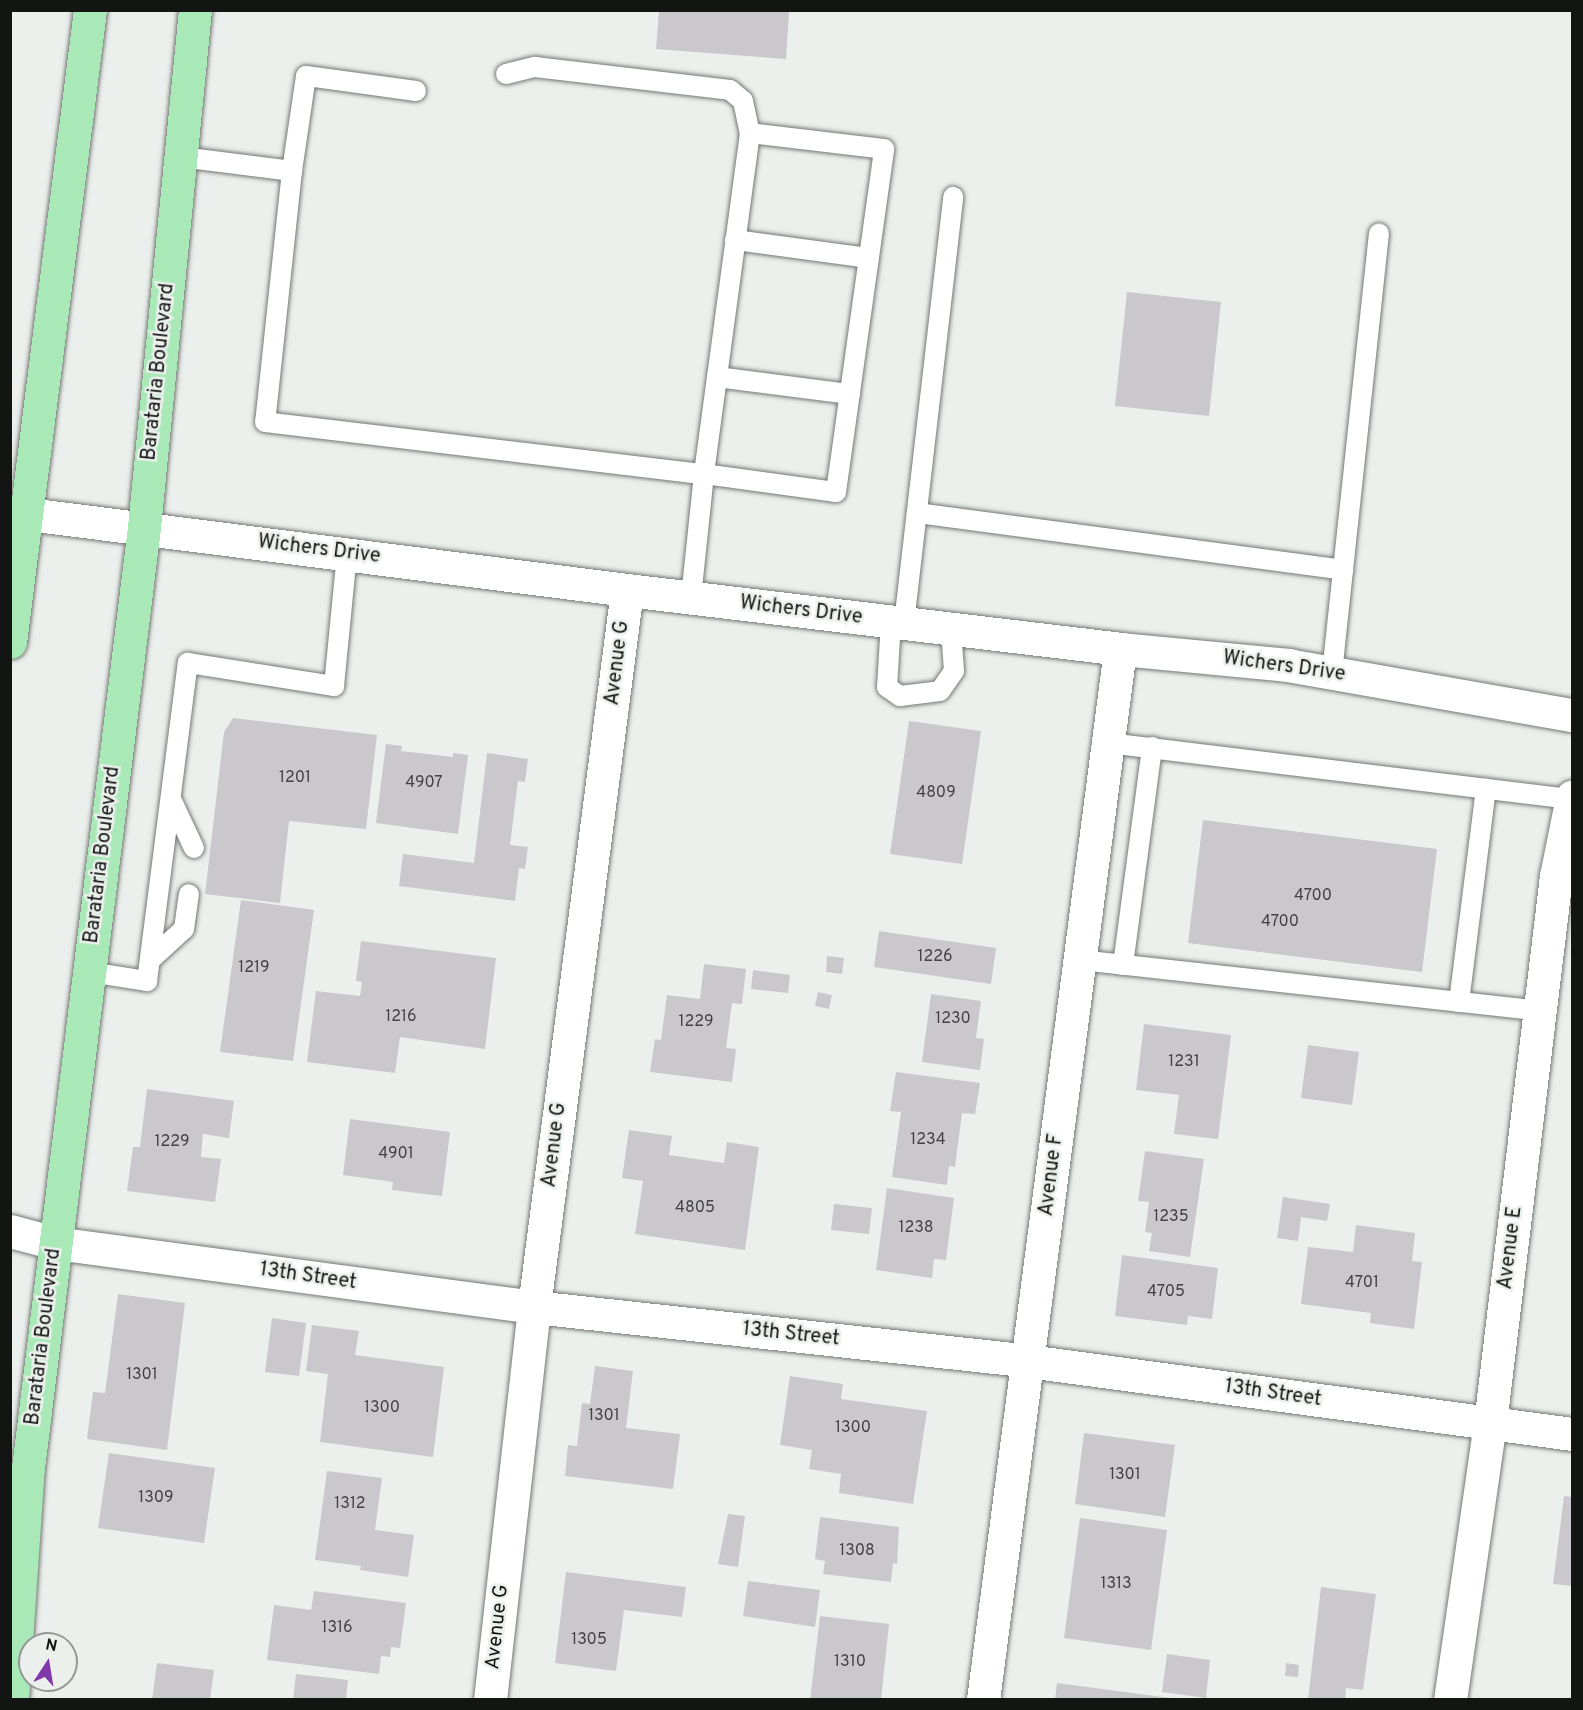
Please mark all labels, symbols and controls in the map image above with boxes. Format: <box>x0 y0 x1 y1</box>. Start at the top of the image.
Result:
street label: Barataria Boulevard <box>138 282 180 462</box>
street label: Wichers Drive <box>256 531 382 569</box>
street label: Wichers Drive <box>738 592 864 630</box>
street label: Avenue G <box>601 619 635 707</box>
street label: Wichers Drive <box>1221 647 1347 687</box>
street label: Barataria Boulevard <box>80 765 126 945</box>
house number: 1201 <box>279 768 311 788</box>
house number: 4907 <box>405 773 443 793</box>
house number: 4809 <box>916 783 956 803</box>
house number: 4700 <box>1294 886 1332 906</box>
house number: 4700 <box>1261 912 1299 932</box>
house number: 1226 <box>917 947 953 967</box>
house number: 1219 <box>238 958 270 978</box>
house number: 1216 <box>385 1007 417 1027</box>
house number: 1230 <box>935 1009 971 1029</box>
house number: 1229 <box>678 1012 714 1032</box>
house number: 1231 <box>1168 1052 1200 1072</box>
street label: Avenue G <box>538 1101 572 1189</box>
house number: 1234 <box>910 1130 946 1150</box>
house number: 1229 <box>154 1132 190 1152</box>
street label: Avenue F <box>1035 1132 1069 1218</box>
house number: 4901 <box>378 1144 414 1164</box>
house number: 4805 <box>675 1198 715 1218</box>
street label: Avenue E <box>1494 1205 1528 1291</box>
house number: 1235 <box>1153 1207 1189 1227</box>
house number: 1238 <box>898 1218 934 1238</box>
street label: Barataria Boulevard <box>21 1247 67 1427</box>
street label: 13th Street <box>258 1258 358 1296</box>
house number: 4701 <box>1345 1273 1379 1293</box>
house number: 4705 <box>1147 1282 1185 1302</box>
street label: 13th Street <box>741 1318 841 1352</box>
house number: 1301 <box>126 1365 158 1385</box>
street label: 13th Street <box>1223 1375 1323 1413</box>
house number: 1300 <box>364 1398 400 1418</box>
house number: 1301 <box>588 1406 620 1426</box>
house number: 1300 <box>835 1418 871 1438</box>
house number: 1301 <box>1109 1465 1141 1485</box>
house number: 1309 <box>138 1488 174 1508</box>
house number: 1312 <box>334 1494 366 1514</box>
house number: 1308 <box>839 1541 875 1561</box>
house number: 1313 <box>1100 1574 1132 1594</box>
street label: Avenue G <box>482 1583 514 1671</box>
house number: 1316 <box>321 1618 353 1638</box>
house number: 1305 <box>571 1630 607 1650</box>
north arrow <box>18 1632 78 1692</box>
text: N <box>44 1635 59 1657</box>
house number: 1310 <box>834 1652 866 1672</box>

